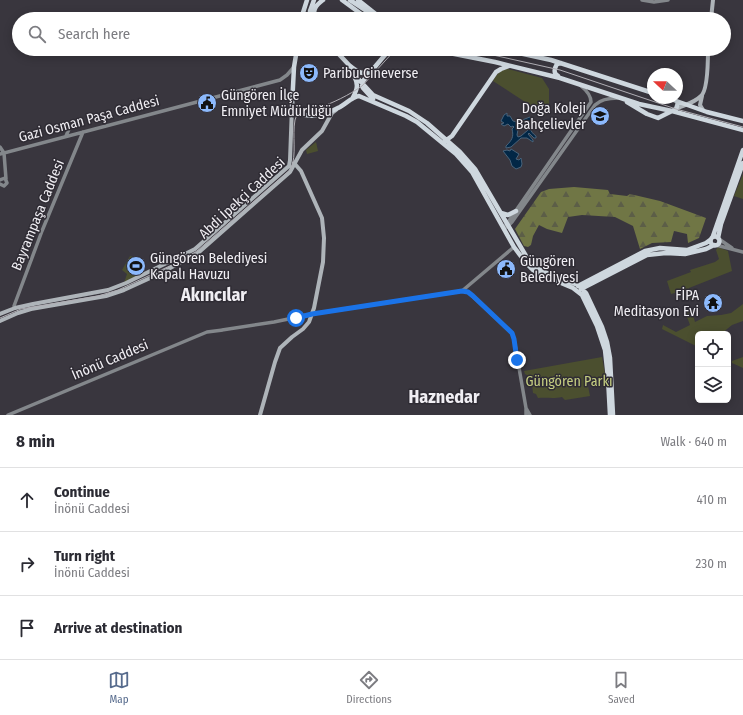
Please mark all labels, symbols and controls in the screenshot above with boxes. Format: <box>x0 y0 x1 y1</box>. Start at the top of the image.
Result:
search box <box>12 12 731 56</box>
icon: search <box>26 23 48 45</box>
text: Search here <box>58 25 130 43</box>
theatre icon: Paribu Cineverse <box>298 62 320 84</box>
place label: Paribu Cineverse <box>323 65 419 82</box>
north arrow <box>647 68 683 104</box>
place label: Güngören İlçe Emniyet Müdürlüğü <box>221 87 332 120</box>
street label: Gazi Osman Paşa Caddesi <box>17 92 161 146</box>
public building icon: Güngören İlçe Emniyet Müdürlüğü <box>196 92 218 114</box>
place label: Doğa Koleji Bahçelievler <box>516 100 586 133</box>
school or university icon: Doğa Koleji Bahçelievler <box>589 105 611 127</box>
street label: Abdi İpekçi Caddesi <box>195 154 289 242</box>
street label: Bayrampaşa Caddesi <box>8 157 68 273</box>
place label: Güngören Belediyesi Kapalı Havuzu <box>150 250 267 283</box>
place label: Güngören Belediyesi <box>520 253 579 286</box>
sports icon: Güngören Belediyesi Kapalı Havuzu <box>125 255 147 277</box>
public building icon: Güngören Belediyesi <box>495 258 517 280</box>
district label: Akıncılar <box>180 284 247 306</box>
place label: FİPA Meditasyon Evi <box>614 287 700 320</box>
temple icon: FİPA Meditasyon Evi <box>702 292 724 314</box>
route start <box>287 309 305 327</box>
map controls <box>695 331 731 403</box>
button: locate <box>695 331 731 367</box>
street label: İnönü Caddesi <box>69 336 151 384</box>
route end <box>508 351 526 369</box>
button: layers <box>695 367 731 403</box>
park label: Güngören Parkı <box>526 373 612 390</box>
district label: Haznedar <box>408 386 480 408</box>
text: 8 min <box>16 431 55 452</box>
text: Walk · 640 m <box>660 434 727 449</box>
text: Continue <box>54 483 110 501</box>
icon: ahead <box>16 489 38 511</box>
text: 410 m <box>697 492 727 507</box>
text: İnönü Caddesi <box>54 501 130 516</box>
text: Turn right <box>54 547 115 565</box>
icon: right <box>16 553 38 575</box>
text: 230 m <box>696 556 727 571</box>
text: İnönü Caddesi <box>54 565 130 580</box>
icon: arrive <box>16 617 38 639</box>
text: Arrive at destination <box>54 619 182 637</box>
tab: Map <box>108 669 130 706</box>
tab: Directions <box>346 669 392 706</box>
tab: Saved <box>608 669 635 706</box>

